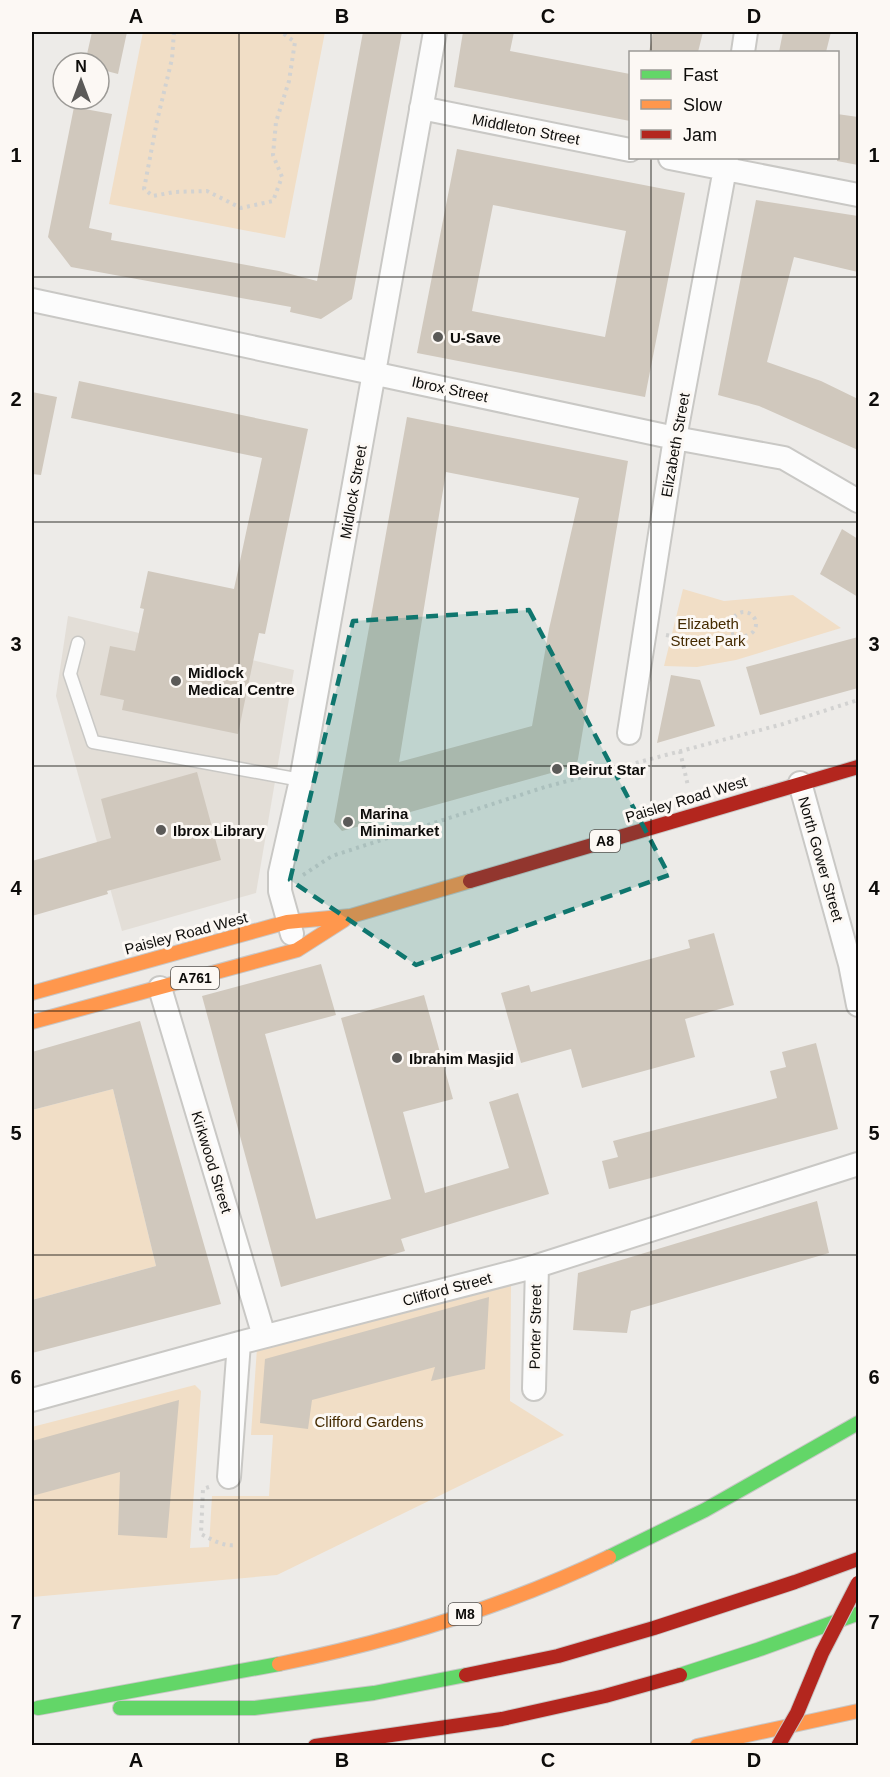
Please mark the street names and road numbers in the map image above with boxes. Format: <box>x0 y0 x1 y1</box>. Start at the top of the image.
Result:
street label: Middleton Street <box>471 110 582 148</box>
street label: Ibrox Street <box>410 373 490 406</box>
street label: Elizabeth Street <box>657 391 693 499</box>
street label: Midlock Street <box>336 443 370 540</box>
street label: Paisley Road West <box>623 772 750 826</box>
street label: North Gower Street <box>795 795 847 924</box>
road number: A8 <box>590 830 620 852</box>
street label: Paisley Road West <box>123 908 250 958</box>
road number: A761 <box>171 967 219 989</box>
street label: Kirkwood Street <box>188 1109 236 1216</box>
street label: Clifford Street <box>401 1269 494 1309</box>
street label: Porter Street <box>526 1284 544 1370</box>
road number: M8 <box>448 1603 482 1625</box>

